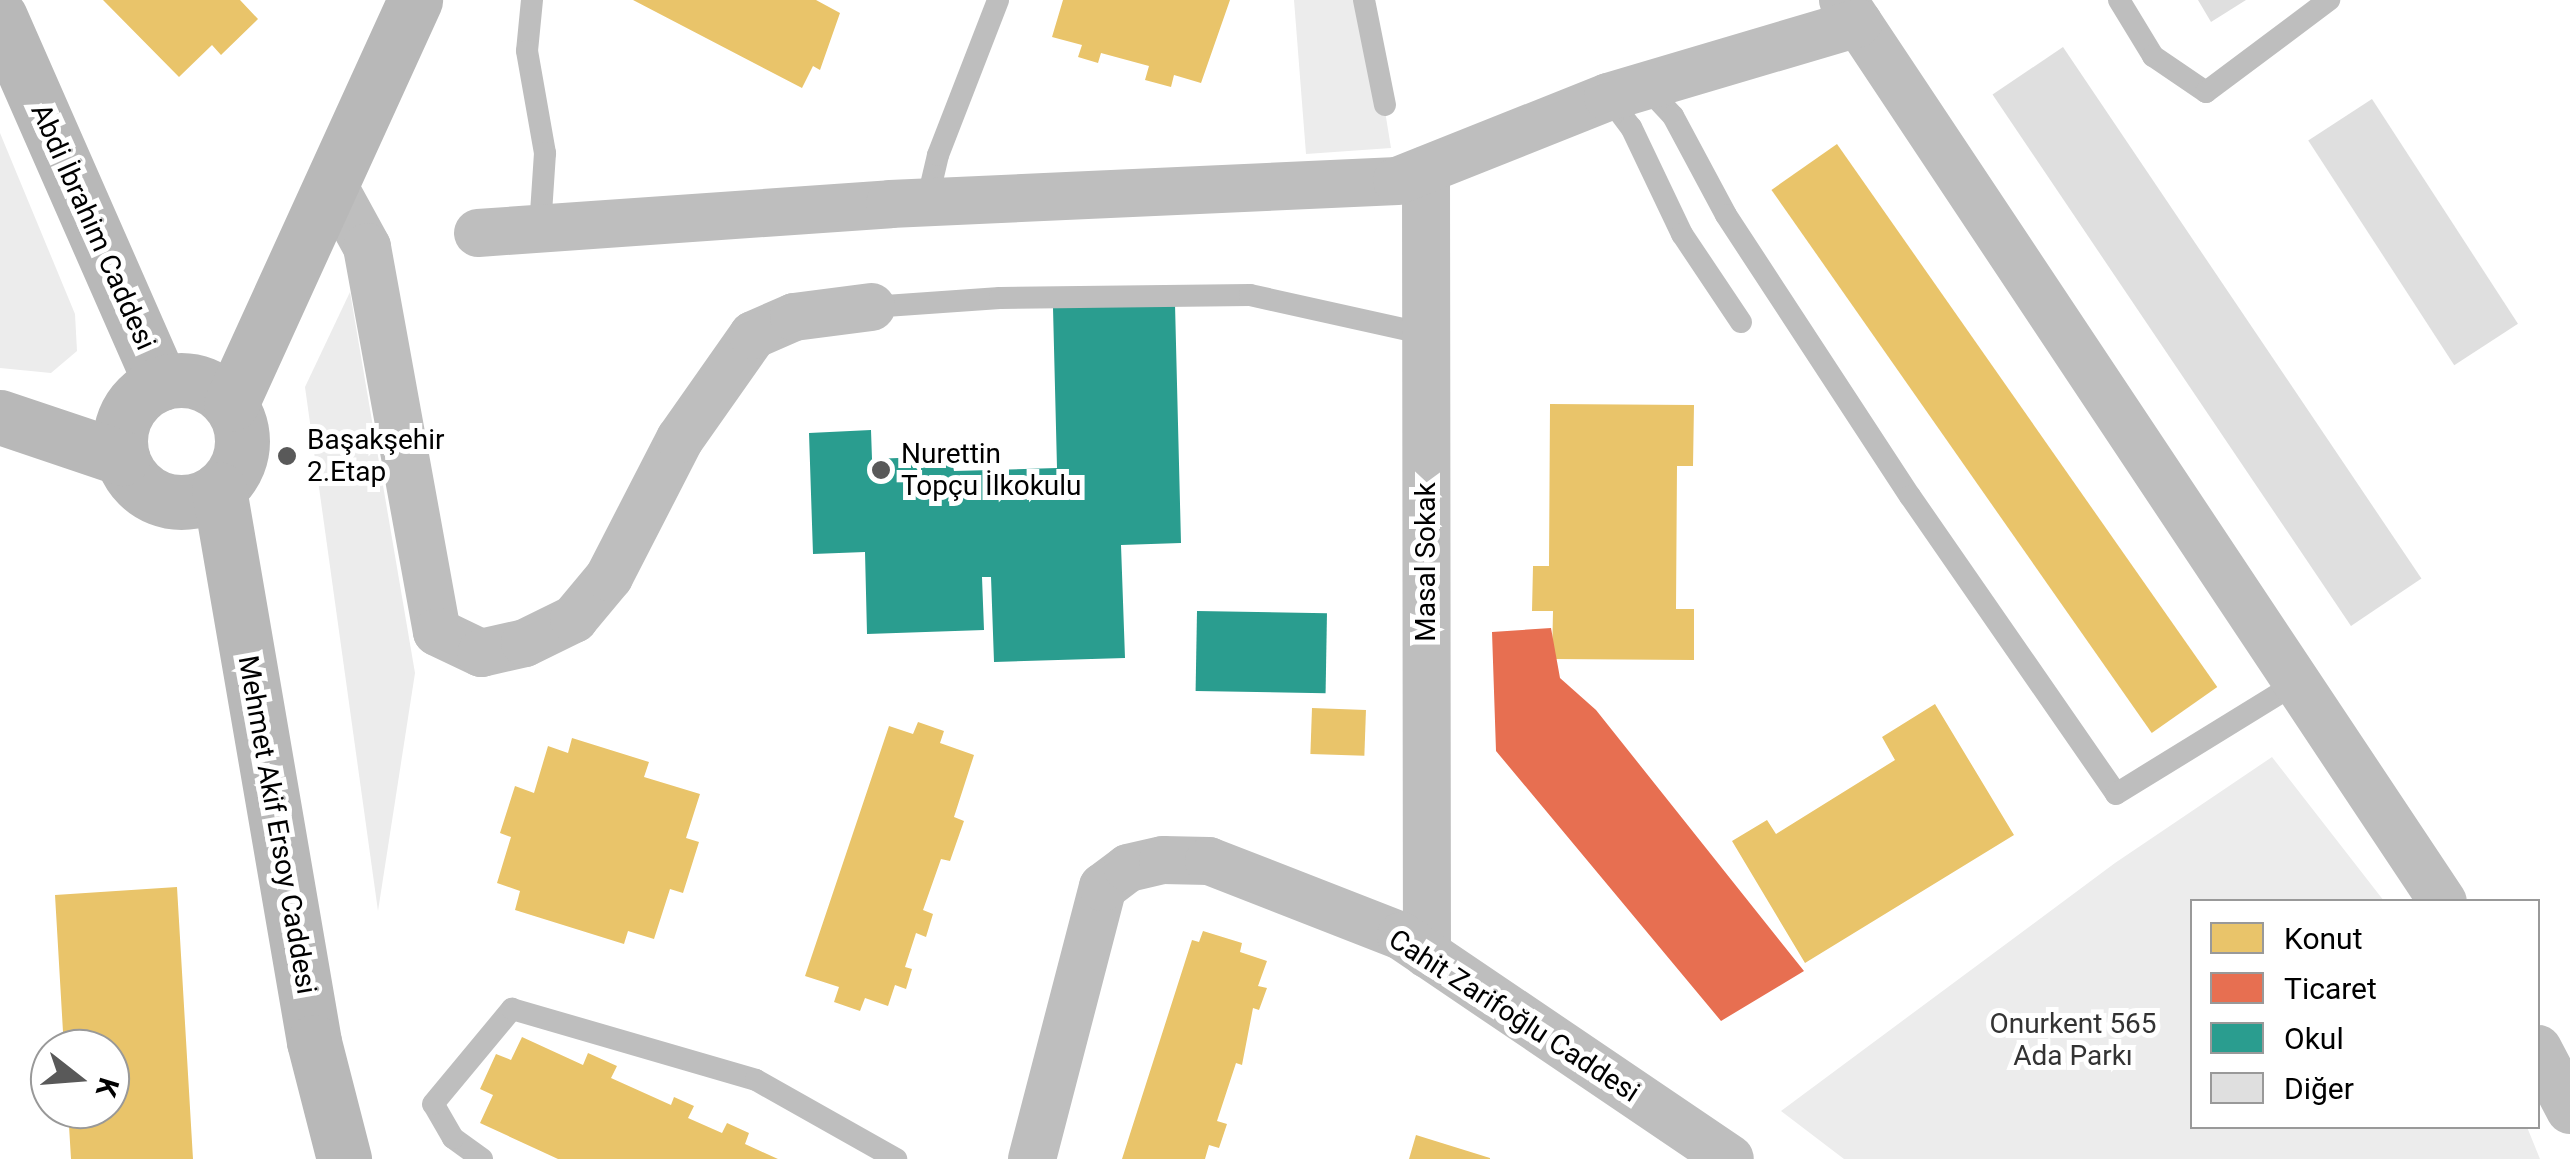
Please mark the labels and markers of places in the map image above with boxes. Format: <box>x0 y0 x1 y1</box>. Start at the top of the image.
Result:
place label: Başakşehir 2.Etap <box>307 423 445 489</box>
place label: Nurettin Topçu İlkokulu <box>901 437 1082 503</box>
marker: Başakşehir 2.Etap <box>276 445 298 467</box>
marker: Nurettin Topçu İlkokulu <box>870 459 892 481</box>

